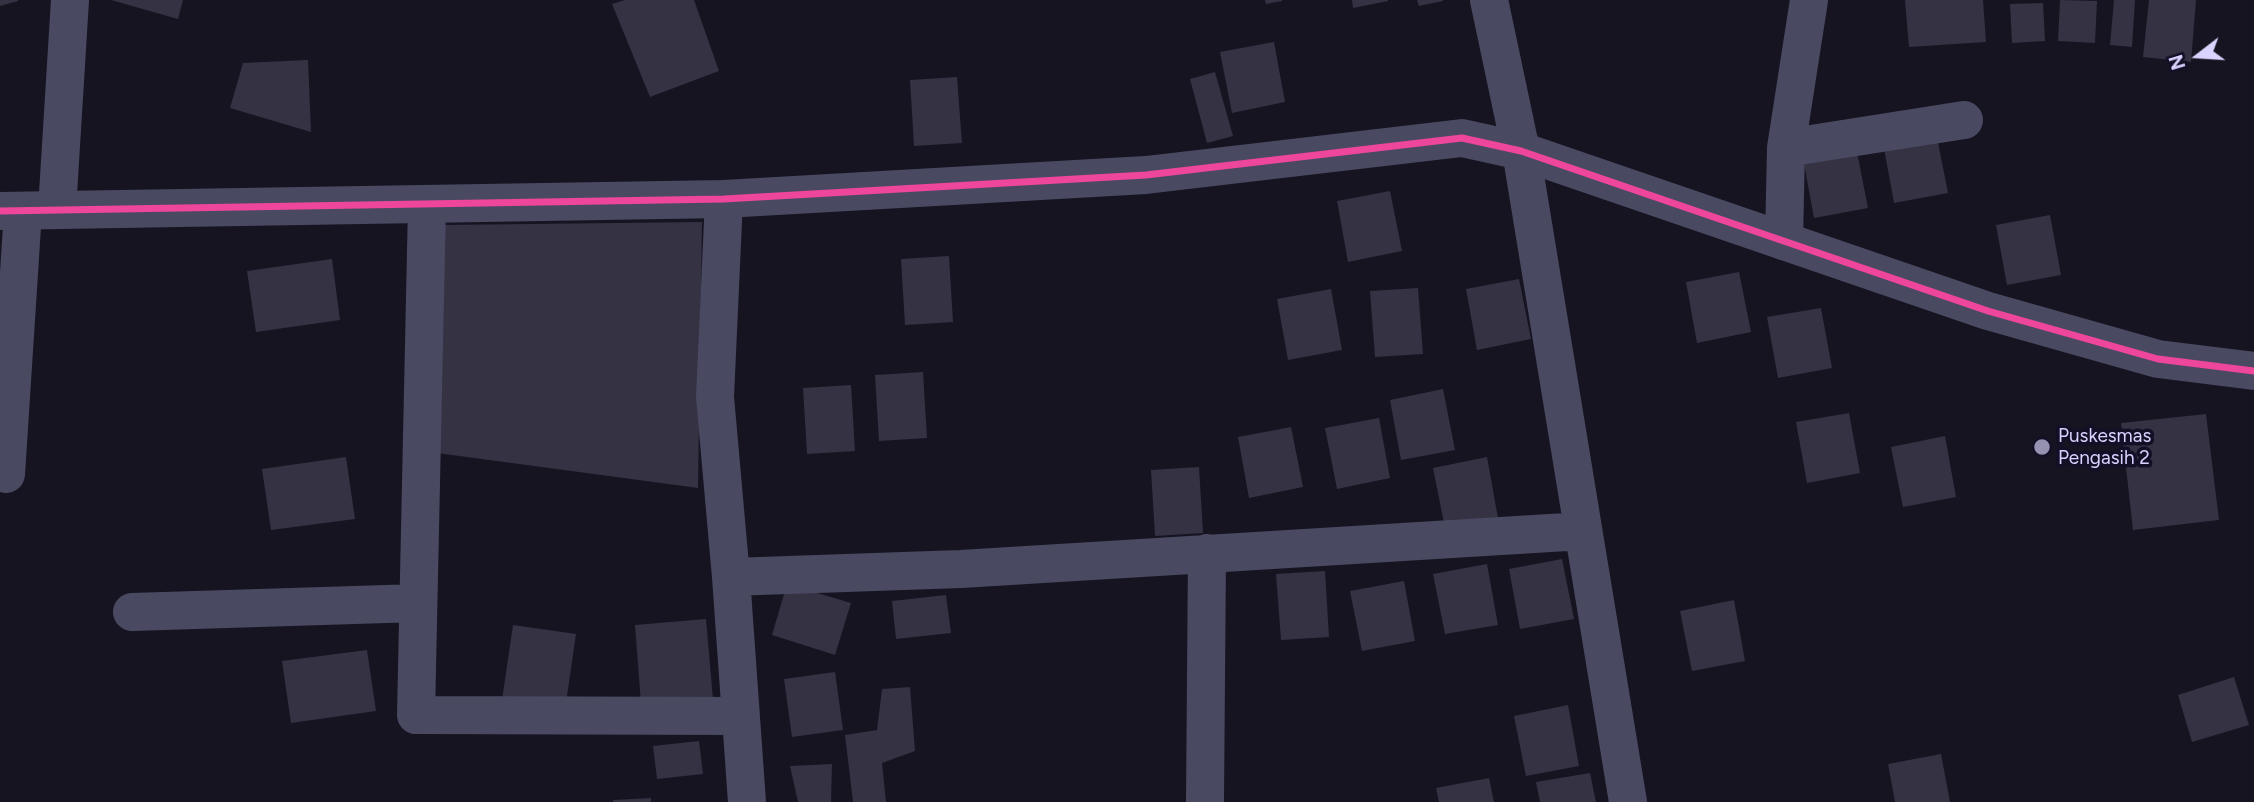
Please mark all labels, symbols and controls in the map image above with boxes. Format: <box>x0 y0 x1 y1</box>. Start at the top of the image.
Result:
north arrow <box>2163 21 2233 91</box>
text: N <box>2164 52 2191 73</box>
place label: Puskesmas Pengasih 2 <box>2058 425 2151 469</box>
marker: Puskesmas Pengasih 2 <box>2032 437 2052 457</box>

